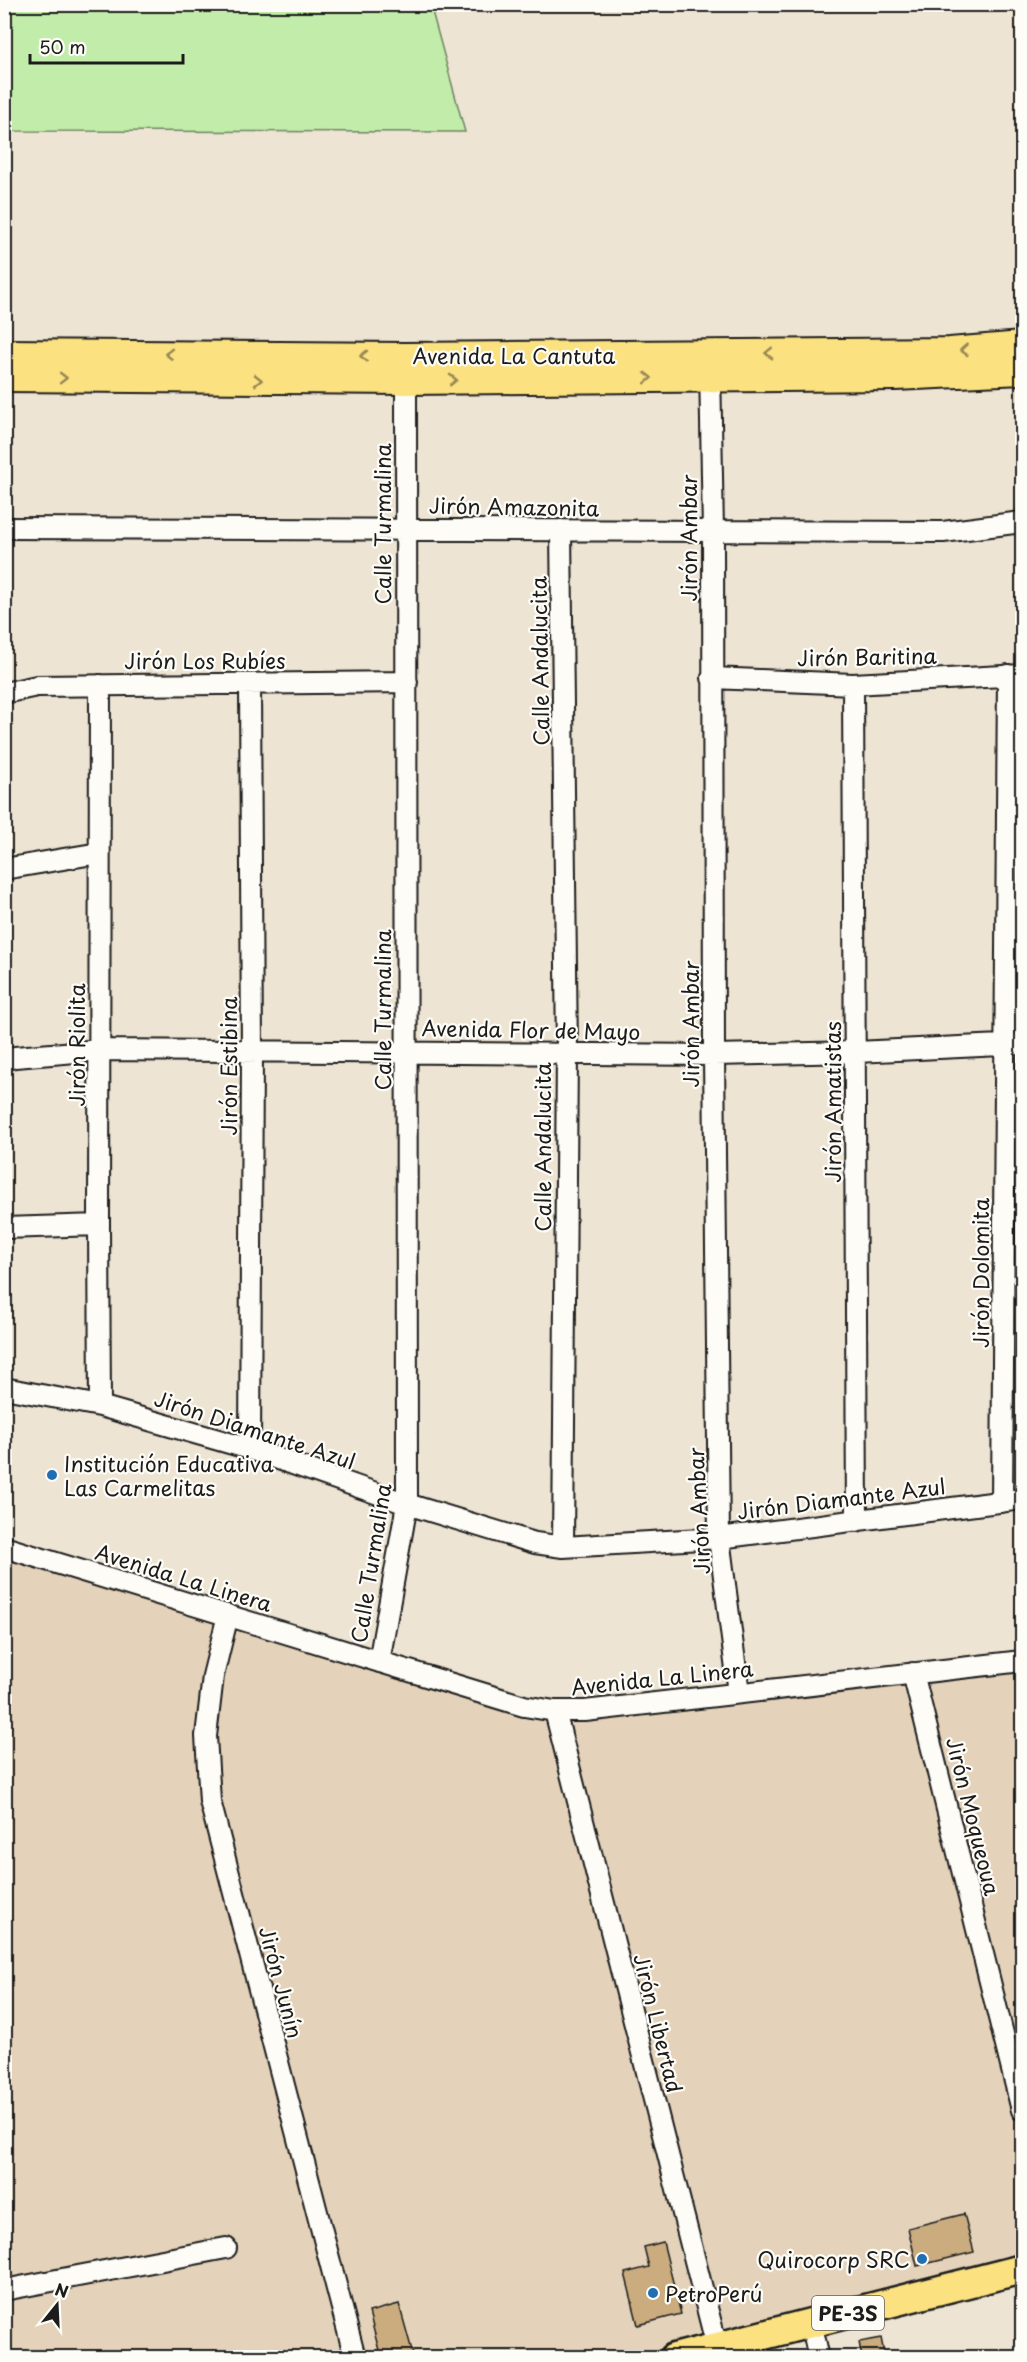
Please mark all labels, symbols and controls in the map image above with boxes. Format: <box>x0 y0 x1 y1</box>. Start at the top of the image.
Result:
scale bar <box>30 27 183 65</box>
text: 50 m <box>39 33 86 60</box>
street label: Avenida La Cantuta <box>413 339 615 371</box>
one-way arrow <box>960 343 969 356</box>
one-way arrow <box>765 346 774 359</box>
one-way arrow <box>165 348 174 360</box>
one-way arrow <box>360 349 369 362</box>
one-way arrow <box>58 372 67 384</box>
one-way arrow <box>643 372 652 384</box>
one-way arrow <box>253 374 262 386</box>
one-way arrow <box>448 374 457 387</box>
street label: Calle Turmalina <box>366 443 398 605</box>
street label: Jirón Ambar <box>672 474 704 602</box>
street label: Jirón Amazonita <box>429 489 600 523</box>
street label: Calle Andalucita <box>522 575 556 746</box>
street label: Jirón Baritina <box>797 639 938 673</box>
street label: Jirón Los Rubíes <box>124 644 286 676</box>
street label: Calle Turmalina <box>366 929 398 1091</box>
street label: Jirón Ambar <box>674 960 706 1088</box>
street label: Jirón Riolita <box>60 983 92 1107</box>
street label: Jirón Estibina <box>212 996 244 1135</box>
street label: Avenida Flor de Mayo <box>421 1011 641 1047</box>
street label: Jirón Amatistas <box>816 1021 848 1183</box>
street label: Calle Andalucita <box>526 1062 558 1232</box>
street label: Jirón Dolomita <box>964 1197 996 1348</box>
street label: Jirón Diamante Azul <box>150 1381 360 1477</box>
street label: Jirón Ambar <box>679 1446 717 1575</box>
place label: Institución Educativa Las Carmelitas <box>64 1447 275 1503</box>
marker: Institución Educativa Las Carmelitas <box>45 1468 59 1482</box>
street label: Jirón Diamante Azul <box>735 1469 947 1527</box>
street label: Calle Turmalina <box>342 1480 399 1645</box>
street label: Avenida La Linera <box>92 1535 277 1619</box>
street label: Avenida La Linera <box>569 1651 755 1702</box>
street label: Jirón Moqueoua <box>939 1734 1009 1898</box>
street label: Jirón Junín <box>252 1922 312 2042</box>
street label: Jirón Libertad <box>626 1950 692 2096</box>
place label: Quirocorp SRC <box>757 2243 910 2275</box>
marker: Quirocorp SRC <box>915 2252 929 2266</box>
north arrow <box>27 2275 87 2335</box>
text: N <box>52 2276 72 2303</box>
place label: PetroPerú <box>665 2277 762 2309</box>
marker: PetroPerú <box>646 2286 660 2300</box>
road number: PE-3S <box>812 2296 884 2330</box>

